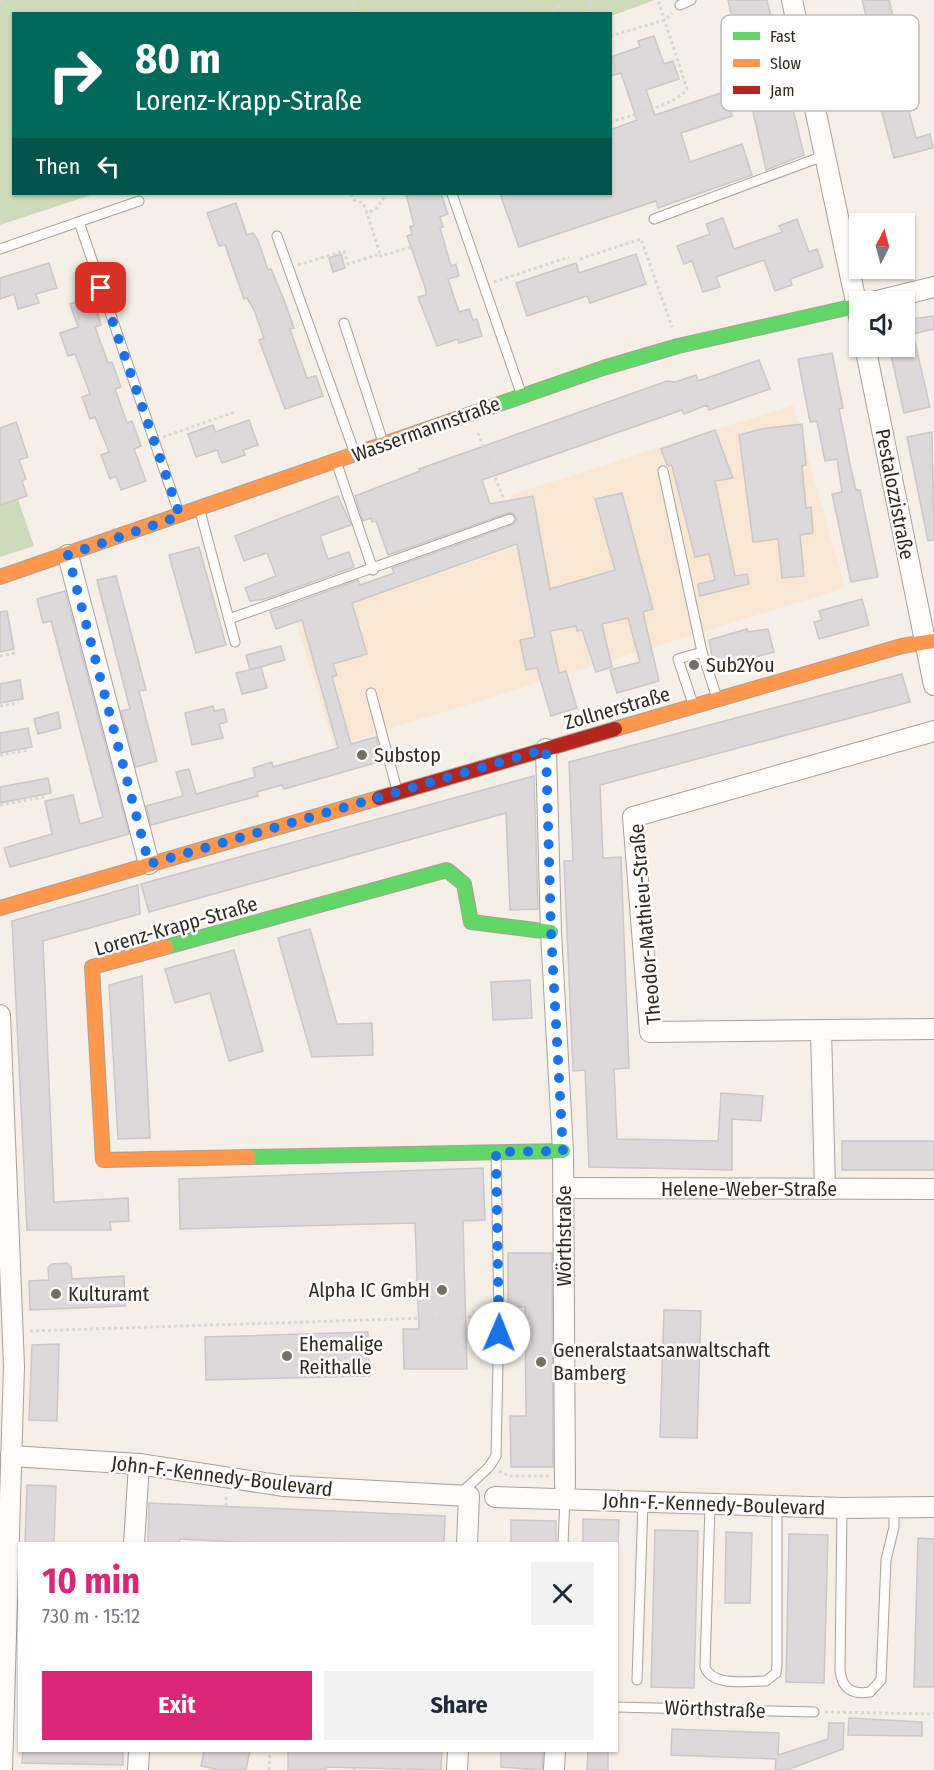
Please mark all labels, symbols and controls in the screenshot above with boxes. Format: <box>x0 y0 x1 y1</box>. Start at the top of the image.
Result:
legend <box>721 15 919 111</box>
text: Fast <box>770 27 797 46</box>
text: 80 m <box>135 34 221 84</box>
icon: right <box>36 36 114 114</box>
text: Slow <box>770 54 801 73</box>
text: Jam <box>770 81 795 100</box>
text: Lorenz-Krapp-Straße <box>135 85 362 117</box>
icon: left <box>92 150 125 183</box>
text: Then <box>36 153 80 180</box>
north arrow <box>849 213 915 279</box>
map controls <box>849 213 915 357</box>
pin <box>75 262 126 313</box>
icon: arrive <box>84 271 117 304</box>
button: sound <box>849 291 915 357</box>
street label: Wassermannstraße <box>349 391 503 467</box>
street label: Pestalozzistraße <box>871 427 919 561</box>
place label: Sub2You <box>706 653 775 677</box>
marker: Sub2You <box>687 658 701 672</box>
street label: Zollnerstraße <box>561 681 673 735</box>
place label: Substop <box>374 743 441 767</box>
marker: Substop <box>355 748 369 762</box>
street label: Theodor-Mathieu-Straße <box>624 823 666 1025</box>
street label: Lorenz-Krapp-Straße <box>92 891 260 961</box>
street label: Helene-Weber-Straße <box>661 1177 837 1201</box>
street label: Wörthstraße <box>552 1185 576 1287</box>
place label: Alpha IC GmbH <box>309 1278 430 1302</box>
place label: Kulturamt <box>68 1282 150 1306</box>
marker: Alpha IC GmbH <box>435 1283 449 1297</box>
marker: Kulturamt <box>49 1287 63 1301</box>
position arrow <box>467 1301 531 1365</box>
place label: Ehemalige Reithalle <box>299 1332 383 1379</box>
place label: Generalstaatsanwaltschaft Bamberg <box>553 1338 771 1385</box>
marker: Ehemalige Reithalle <box>280 1349 294 1363</box>
marker: Generalstaatsanwaltschaft Bamberg <box>534 1355 548 1369</box>
street label: John-F.-Kennedy-Boulevard <box>110 1451 334 1501</box>
street label: John-F.-Kennedy-Boulevard <box>602 1488 826 1520</box>
text: 10 min <box>42 1559 140 1603</box>
button: close <box>531 1562 594 1625</box>
text: 730 m · 15:12 <box>42 1604 140 1628</box>
button: Exit <box>42 1671 312 1740</box>
button: Share <box>324 1671 594 1740</box>
street label: Wörthstraße <box>664 1695 766 1723</box>

